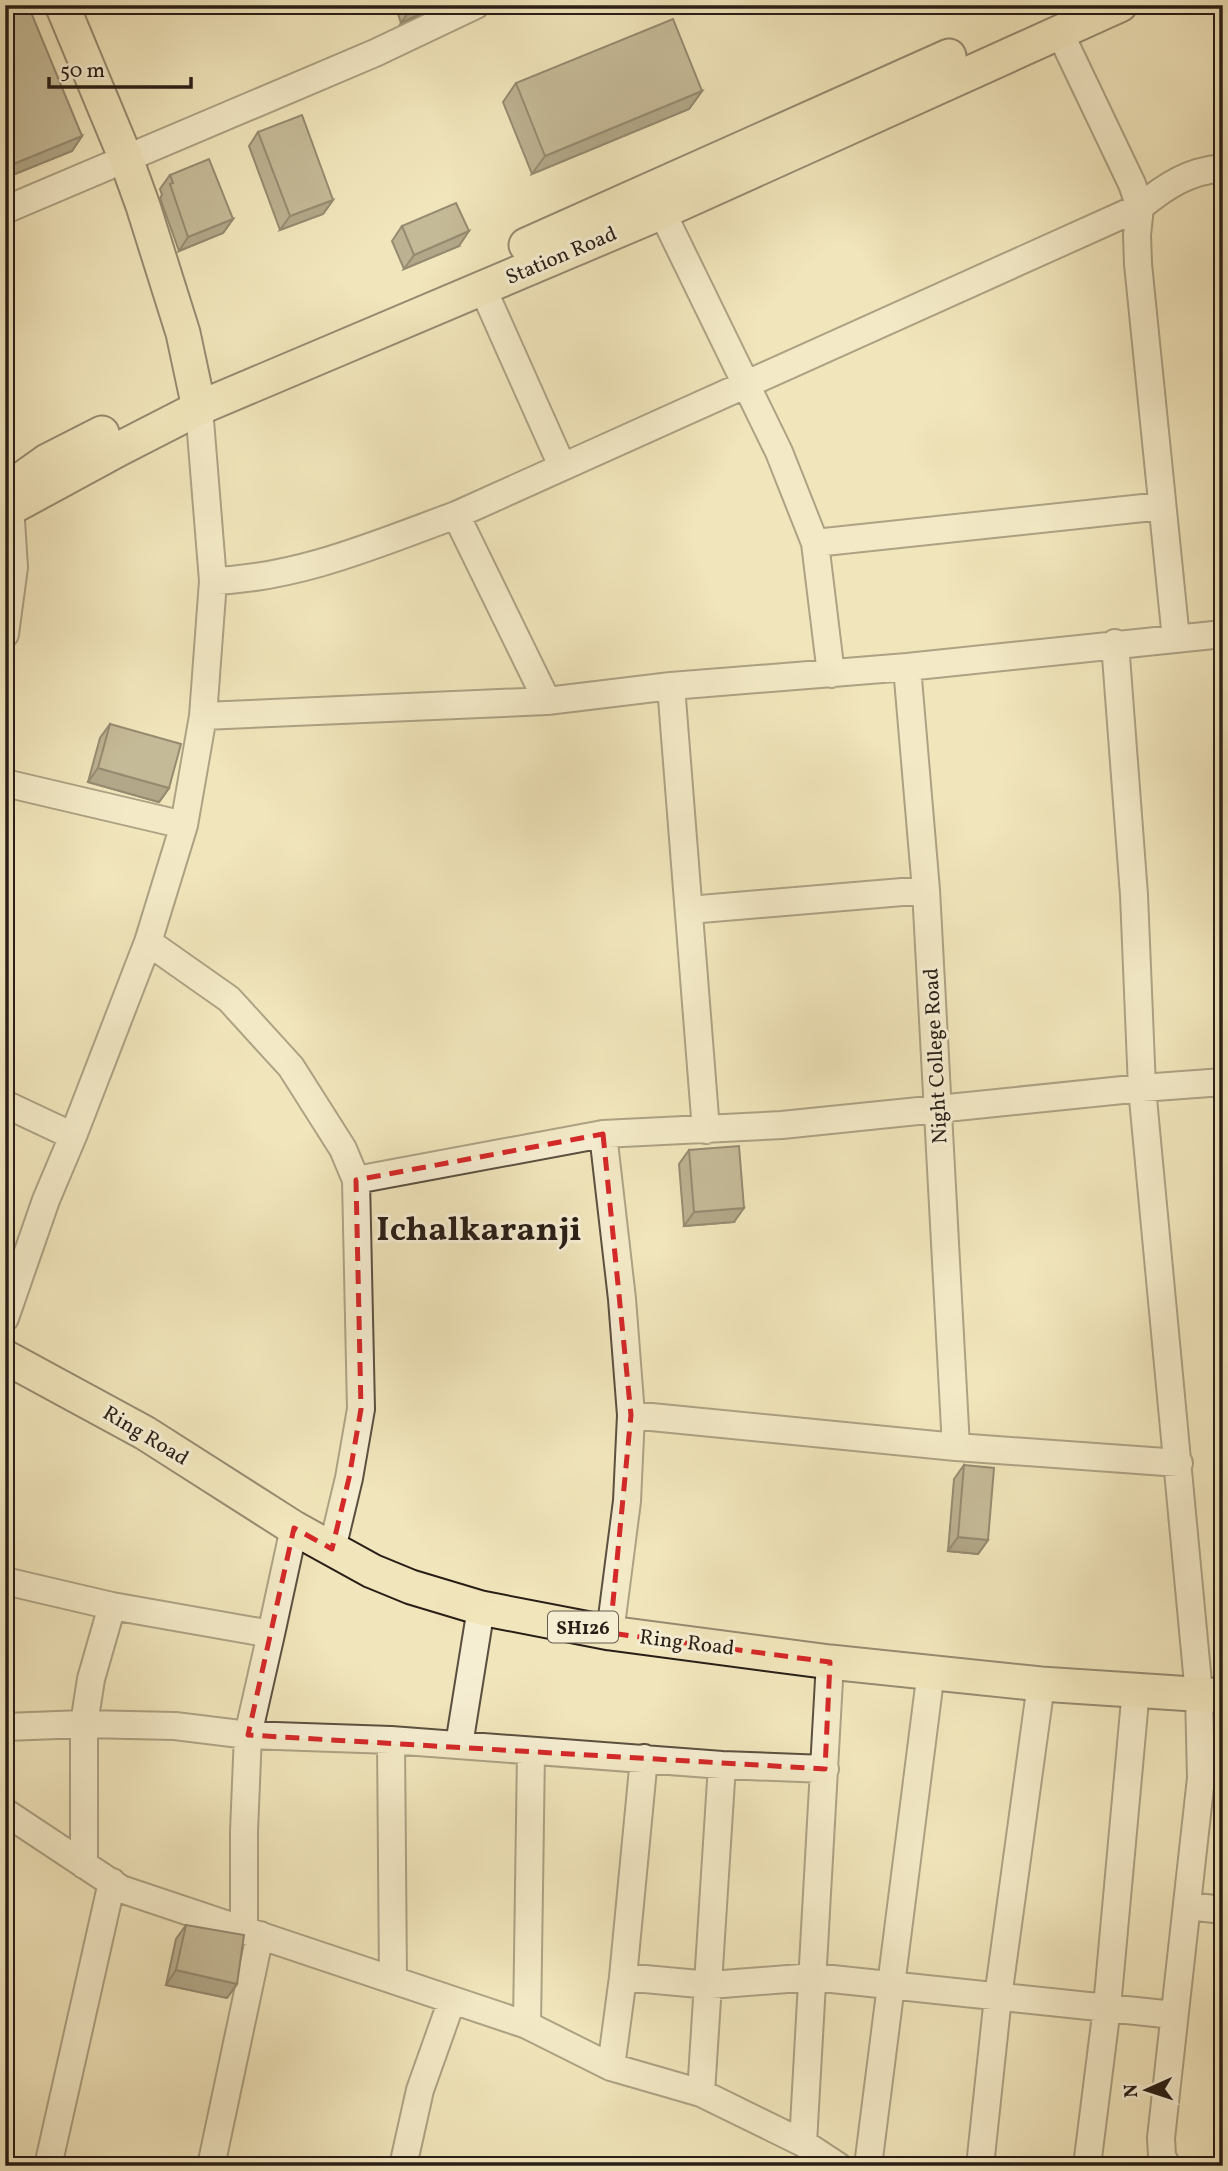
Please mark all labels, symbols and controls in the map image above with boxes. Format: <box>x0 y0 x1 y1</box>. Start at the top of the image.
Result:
scale bar <box>49 46 191 90</box>
text: 50 m <box>60 57 105 86</box>
street label: Station Road <box>502 220 622 293</box>
street label: Night College Road <box>917 967 956 1145</box>
district label: Ichalkaranji <box>376 1207 582 1255</box>
street label: Ring Road <box>97 1399 194 1473</box>
road number: SH126 <box>548 1611 618 1642</box>
street label: Ring Road <box>638 1623 736 1664</box>
north arrow <box>1112 2056 1182 2126</box>
text: N <box>1119 2083 1145 2098</box>

